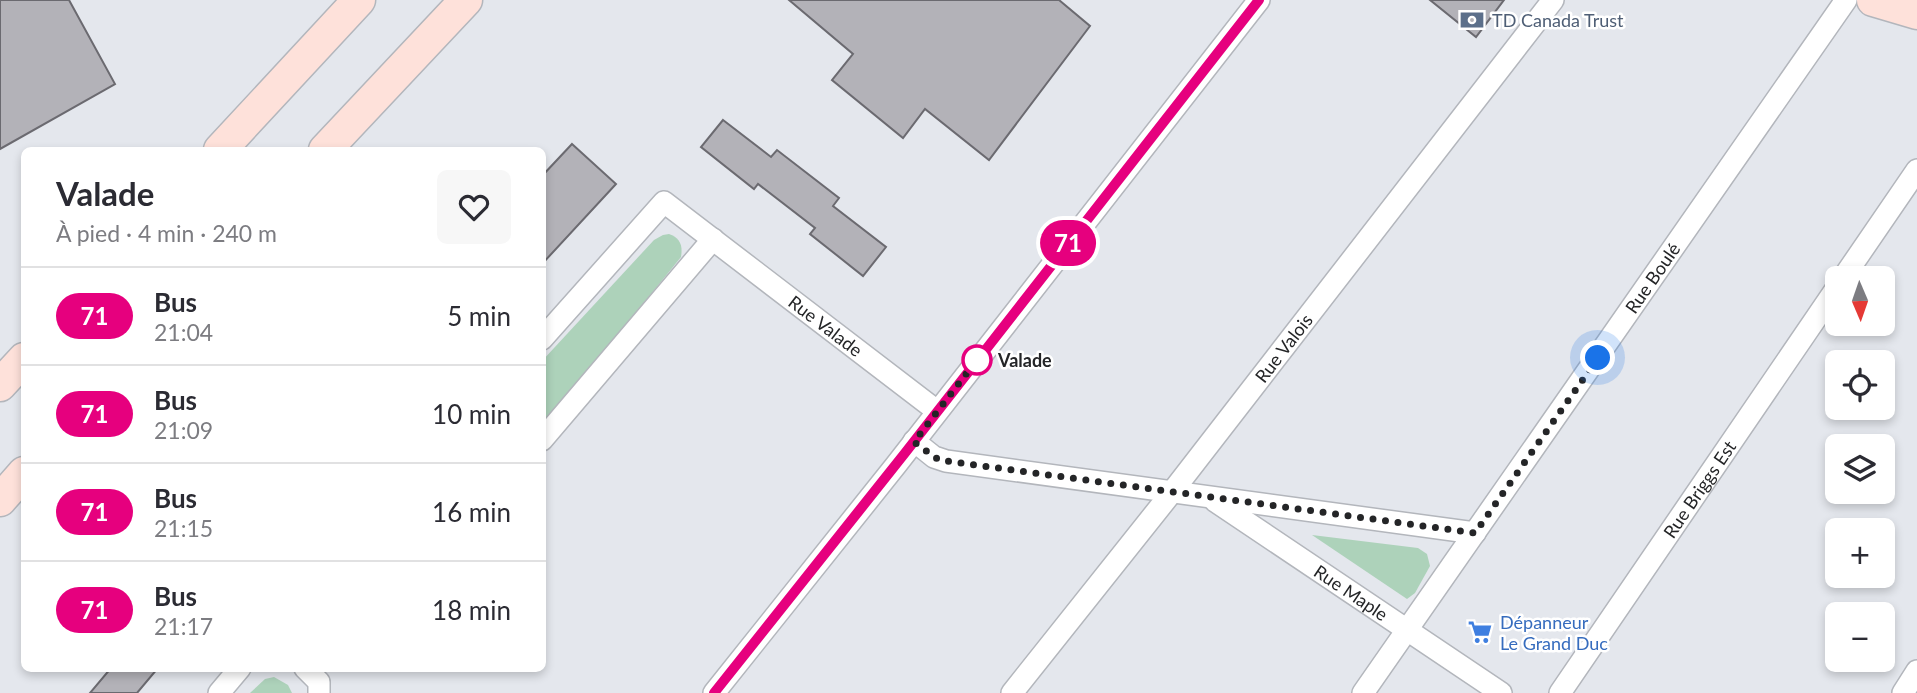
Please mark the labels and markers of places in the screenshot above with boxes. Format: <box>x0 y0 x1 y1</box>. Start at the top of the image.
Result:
bank icon: TD Canada Trust <box>1458 6 1486 34</box>
place label: TD Canada Trust <box>1492 9 1624 31</box>
marker: Valade <box>962 345 992 375</box>
place label: Valade <box>997 349 1052 371</box>
place label: Dépanneur Le Grand Duc <box>1500 611 1608 654</box>
supermarket icon: Dépanneur Le Grand Duc <box>1466 618 1494 646</box>

